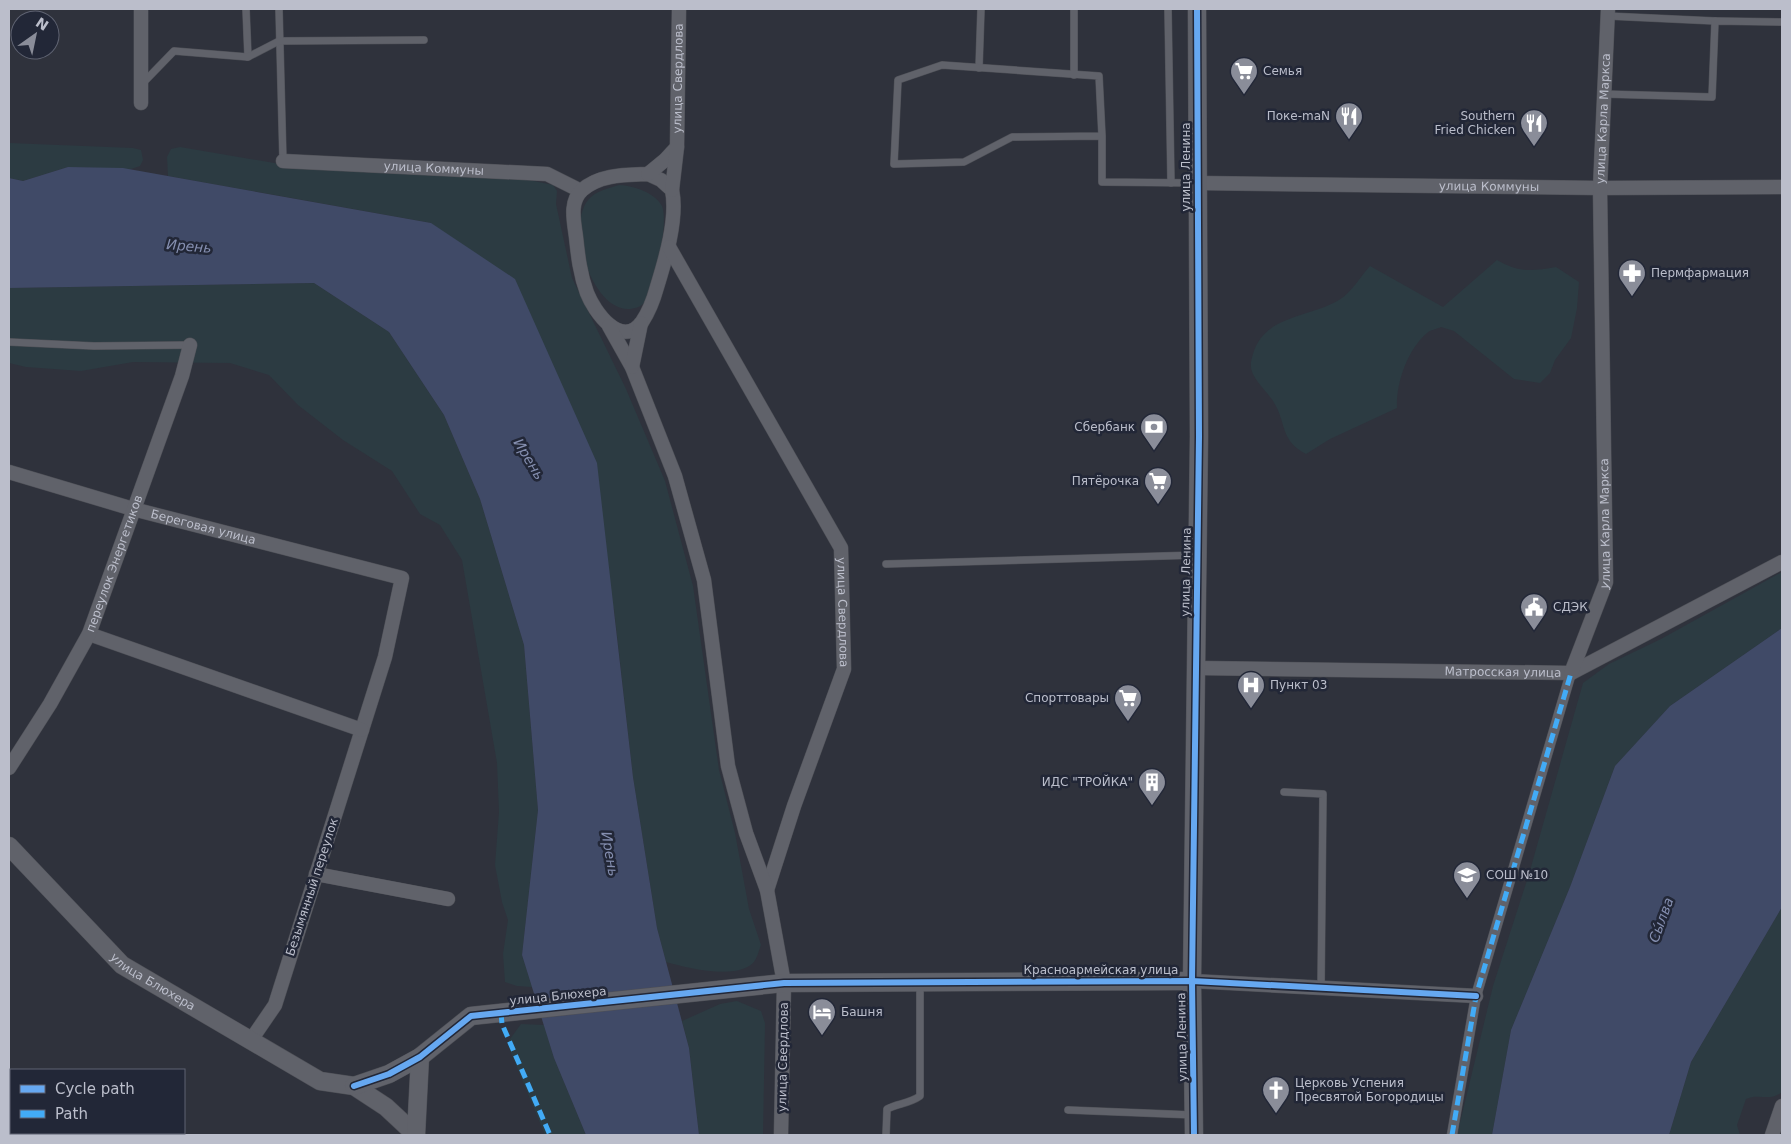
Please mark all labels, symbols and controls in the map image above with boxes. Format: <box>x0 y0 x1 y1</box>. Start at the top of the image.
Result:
north arrow <box>10 10 60 60</box>
text: N <box>33 14 51 34</box>
street label: улица Свердлова <box>670 23 686 133</box>
street label: улица Карла Маркса <box>1593 53 1613 184</box>
supermarket icon: Семья <box>1229 56 1259 95</box>
place label: Семья <box>1263 64 1302 78</box>
restaurant icon: Поке-maN <box>1334 101 1364 140</box>
restaurant icon: Southern Fried Chicken <box>1519 108 1549 147</box>
place label: Поке-maN <box>1267 109 1330 123</box>
place label: Southern Fried Chicken <box>1434 109 1515 137</box>
street label: улица Ленина <box>1179 122 1193 212</box>
street label: улица Коммуны <box>383 159 484 178</box>
street label: улица Коммуны <box>1439 179 1539 194</box>
water label: Ирень <box>166 236 212 256</box>
pharmacy icon: Пермфармация <box>1617 258 1647 297</box>
place label: Пермфармация <box>1651 266 1749 280</box>
bank icon: Сбербанк <box>1139 412 1169 451</box>
place label: Сбербанк <box>1074 420 1135 434</box>
water label: Ирень <box>510 435 548 483</box>
street label: улица Карла Маркса <box>1597 458 1613 591</box>
supermarket icon: Пятёрочка <box>1143 466 1173 505</box>
place label: Пятёрочка <box>1072 474 1139 488</box>
street label: переулок Энергетиков <box>83 493 146 634</box>
street label: Береговая улица <box>149 507 257 547</box>
street label: улица Ленина <box>1178 527 1194 617</box>
street label: улица Свердлова <box>834 557 851 668</box>
public building icon: СДЭК <box>1519 592 1549 631</box>
place label: СДЭК <box>1553 600 1588 614</box>
street label: Матросская улица <box>1445 664 1561 680</box>
hospital icon: Пункт 03 <box>1236 670 1266 709</box>
place label: Пункт 03 <box>1270 678 1327 692</box>
supermarket icon: Спорттовары <box>1113 683 1143 722</box>
place label: Спорттовары <box>1025 691 1109 705</box>
building icon: ИДС "ТРОЙКА" <box>1137 767 1167 806</box>
place label: ИДС "ТРОЙКА" <box>1042 774 1133 789</box>
street label: Безымянный переулок <box>283 816 341 958</box>
water label: Ирень <box>598 830 622 878</box>
school or university icon: СОШ №10 <box>1452 860 1482 899</box>
place label: СОШ №10 <box>1486 868 1548 882</box>
water label: Сы́лва <box>1646 895 1676 945</box>
street label: улица Блюхера <box>107 950 198 1013</box>
street label: Красноармейская улица <box>1024 963 1178 977</box>
street label: улица Блюхера <box>509 984 607 1008</box>
street label: улица Ленина <box>1174 992 1190 1082</box>
hotel icon: Башня <box>807 997 837 1036</box>
street label: улица Свердлова <box>775 1002 791 1112</box>
place label: Башня <box>841 1005 883 1019</box>
legend <box>10 1069 185 1134</box>
church icon: Церковь Успения Пресвятой Богородицы <box>1261 1075 1291 1114</box>
place label: Церковь Успения Пресвятой Богородицы <box>1295 1076 1444 1104</box>
text: Cycle path <box>55 1080 135 1098</box>
text: Path <box>55 1105 88 1123</box>

